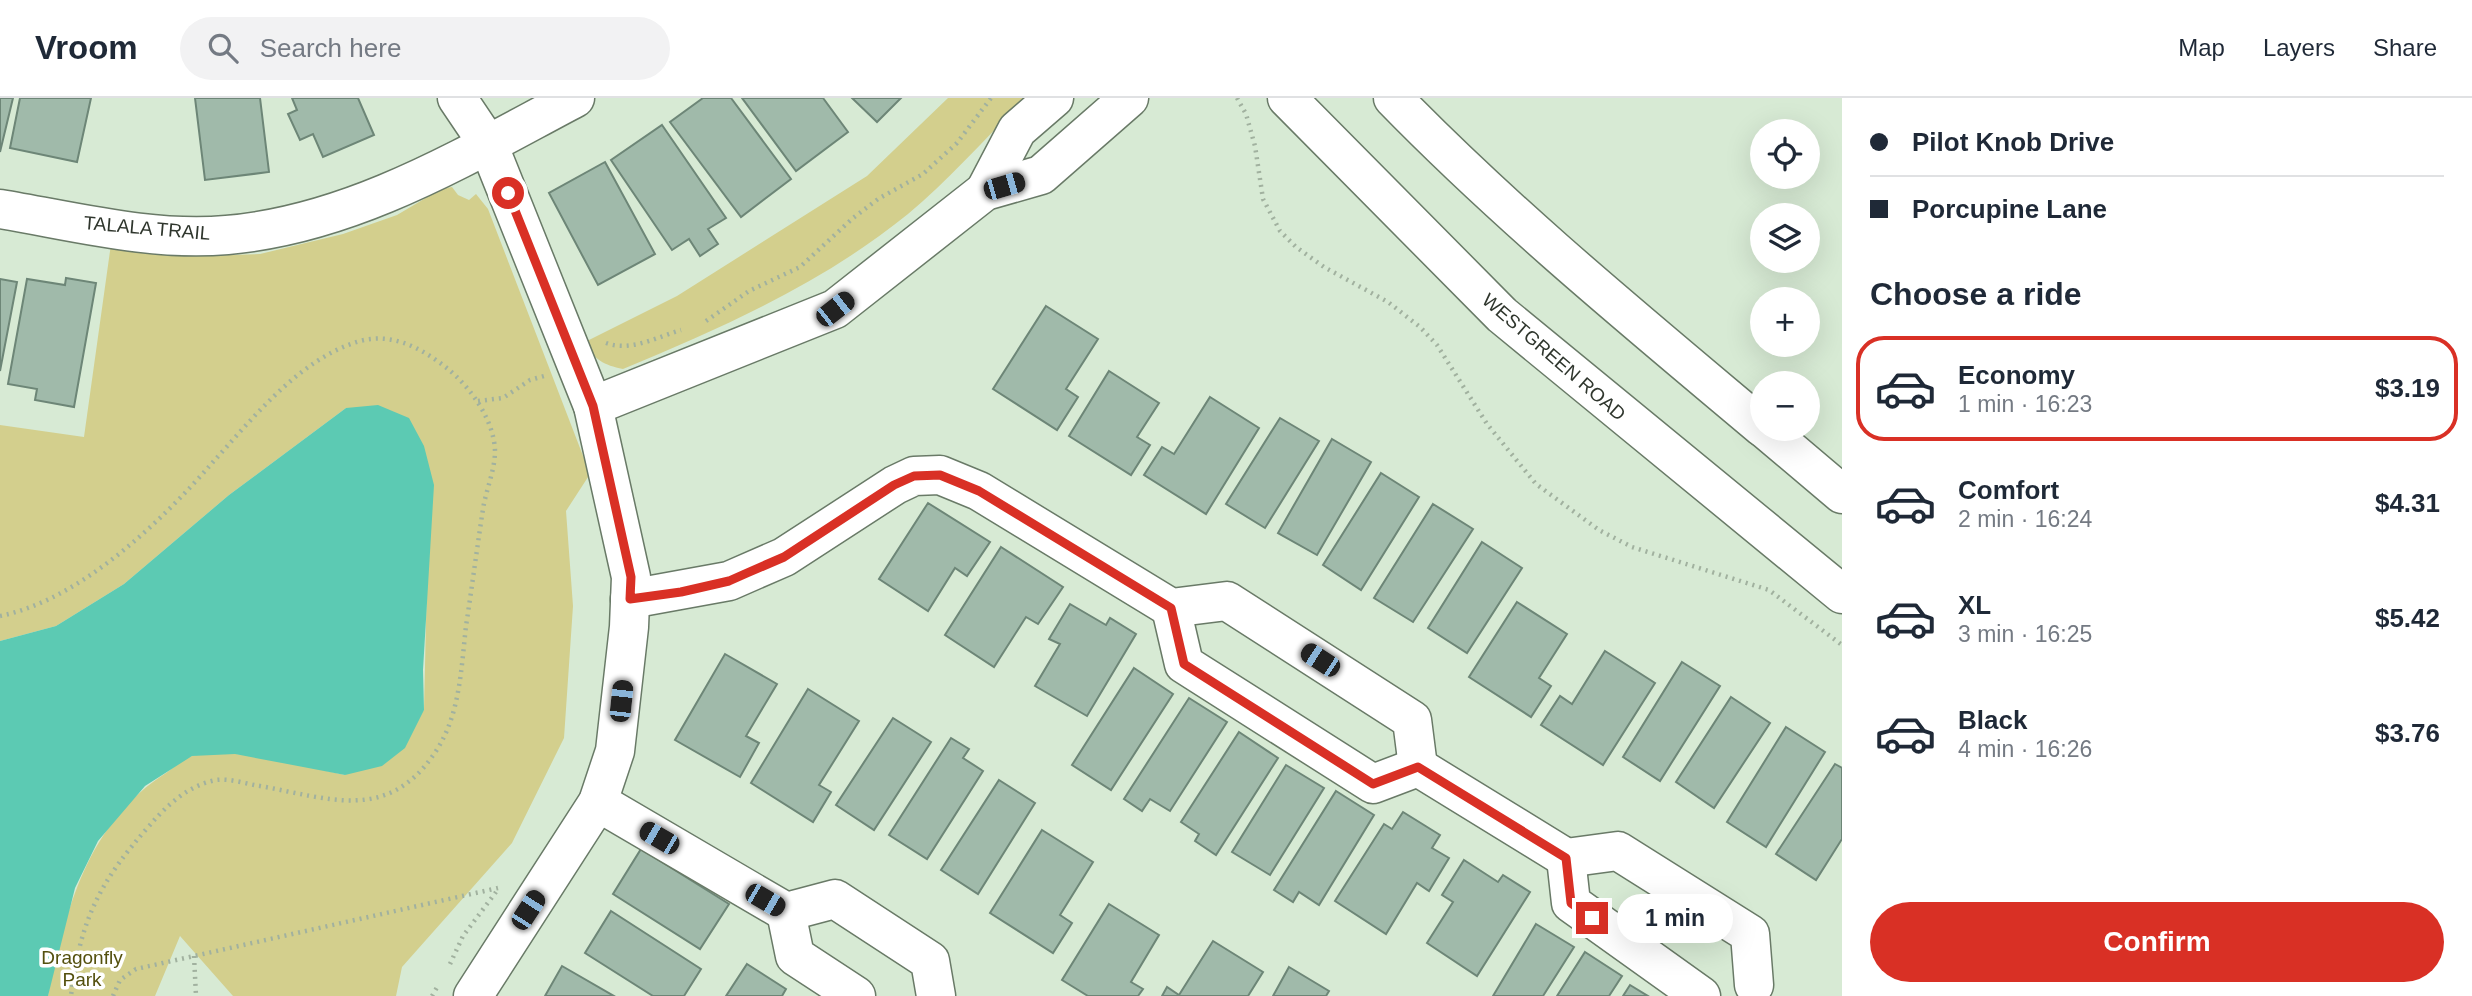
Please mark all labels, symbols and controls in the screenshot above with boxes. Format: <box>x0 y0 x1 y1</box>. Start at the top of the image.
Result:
search box <box>180 17 670 80</box>
text: Vroom <box>35 29 138 66</box>
icon: search <box>204 29 242 67</box>
text: Search here <box>260 33 401 63</box>
text: Map <box>2178 34 2225 61</box>
text: Layers <box>2263 34 2335 61</box>
text: Share <box>2373 34 2437 61</box>
map controls <box>1750 119 1820 441</box>
button: locate <box>1750 119 1820 189</box>
text: Pilot Knob Drive <box>1912 127 2114 157</box>
car <box>981 170 1028 202</box>
route start <box>492 177 524 209</box>
text: Porcupine Lane <box>1912 194 2107 224</box>
button: layers <box>1750 203 1820 273</box>
street label: TALALA TRAIL <box>83 212 211 244</box>
text: Choose a ride <box>1870 276 2082 312</box>
button: + <box>1750 287 1820 357</box>
car <box>812 288 859 330</box>
street label: WESTGREEN ROAD <box>1478 289 1630 425</box>
icon: car <box>1874 357 1937 420</box>
text: Economy <box>1958 360 2075 390</box>
button: − <box>1750 371 1820 441</box>
text: $3.19 <box>2375 373 2440 403</box>
text: 1 min · 16:23 <box>1958 391 2092 417</box>
icon: car <box>1874 472 1937 535</box>
text: Comfort <box>1958 475 2059 505</box>
text: $4.31 <box>2375 488 2440 518</box>
text: 2 min · 16:24 <box>1958 506 2092 532</box>
icon: car <box>1874 587 1937 650</box>
text: XL <box>1958 590 1991 620</box>
text: $5.42 <box>2375 603 2440 633</box>
text: 3 min · 16:25 <box>1958 621 2092 647</box>
car <box>1297 640 1344 680</box>
car <box>609 679 634 723</box>
icon: car <box>1874 702 1937 765</box>
text: Black <box>1958 705 2027 735</box>
text: $3.76 <box>2375 718 2440 748</box>
text: 4 min · 16:26 <box>1958 736 2092 762</box>
car <box>636 818 683 858</box>
car <box>742 880 789 920</box>
car <box>508 887 549 933</box>
callout: 1 min <box>1616 894 1732 942</box>
route end <box>1576 902 1608 934</box>
button: Confirm <box>1870 902 2444 982</box>
text: 1 min <box>1645 905 1705 931</box>
park label: Dragonfly Park <box>41 947 123 990</box>

